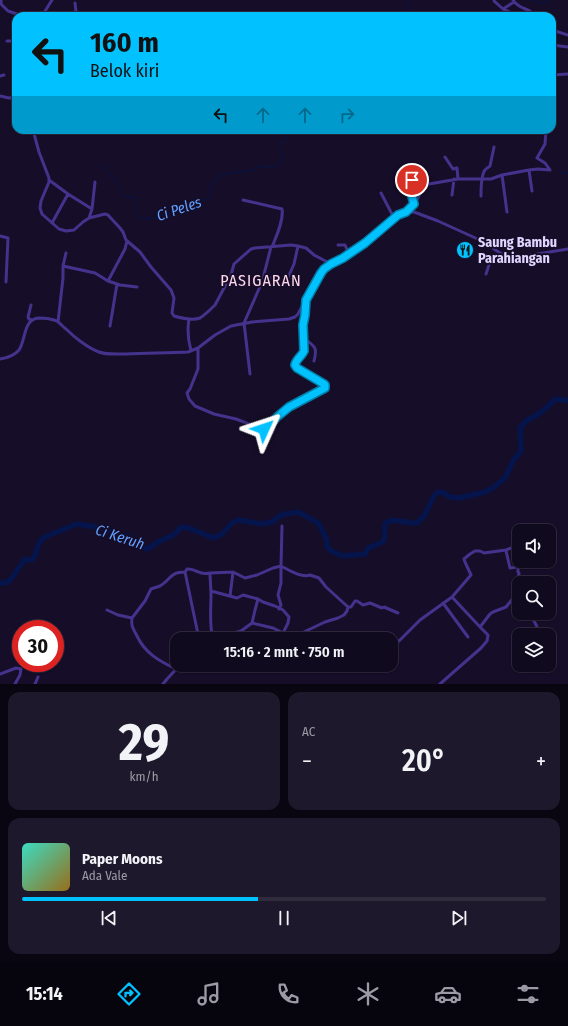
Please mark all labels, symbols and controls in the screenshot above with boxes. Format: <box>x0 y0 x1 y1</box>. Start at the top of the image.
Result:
text: 160 m <box>90 26 159 59</box>
icon: left <box>24 28 76 80</box>
text: Belok kiri <box>90 60 159 82</box>
icon: left <box>210 104 232 126</box>
icon: ahead <box>252 104 274 126</box>
icon: ahead <box>294 104 316 126</box>
icon: right <box>336 104 358 126</box>
pin <box>395 163 429 197</box>
icon: arrive <box>401 169 423 191</box>
water label: Ci Peles <box>154 193 205 225</box>
place label: Saung Bambu Parahiangan <box>478 234 557 267</box>
restaurant icon: Saung Bambu Parahiangan <box>455 240 475 260</box>
district label: PASIGARAN <box>220 271 302 290</box>
position arrow <box>243 408 285 450</box>
water label: Ci Keruh <box>93 521 147 553</box>
map controls <box>512 524 556 672</box>
button: sound <box>512 524 556 568</box>
button: search <box>512 576 556 620</box>
speed limit sign: 30 <box>12 620 64 672</box>
button: layers <box>512 628 556 672</box>
text: 15:16 · 2 mnt · 750 m <box>224 643 344 661</box>
text: 29 <box>119 711 169 774</box>
text: AC <box>302 724 315 739</box>
text: 20° <box>402 743 446 779</box>
text: − <box>302 748 312 775</box>
text: + <box>536 748 546 775</box>
text: km/h <box>130 769 159 784</box>
text: Paper Moons <box>82 850 163 868</box>
text: Ada Vale <box>82 868 127 883</box>
icon: previous <box>98 907 120 929</box>
icon: pause <box>273 907 295 929</box>
icon: next <box>448 907 470 929</box>
icon: directions <box>115 980 143 1008</box>
icon: music <box>195 980 223 1008</box>
icon: phone <box>274 980 302 1008</box>
icon: climate <box>354 980 382 1008</box>
icon: car <box>434 980 462 1008</box>
icon: filters <box>514 980 542 1008</box>
text: 15:14 <box>26 983 63 1005</box>

